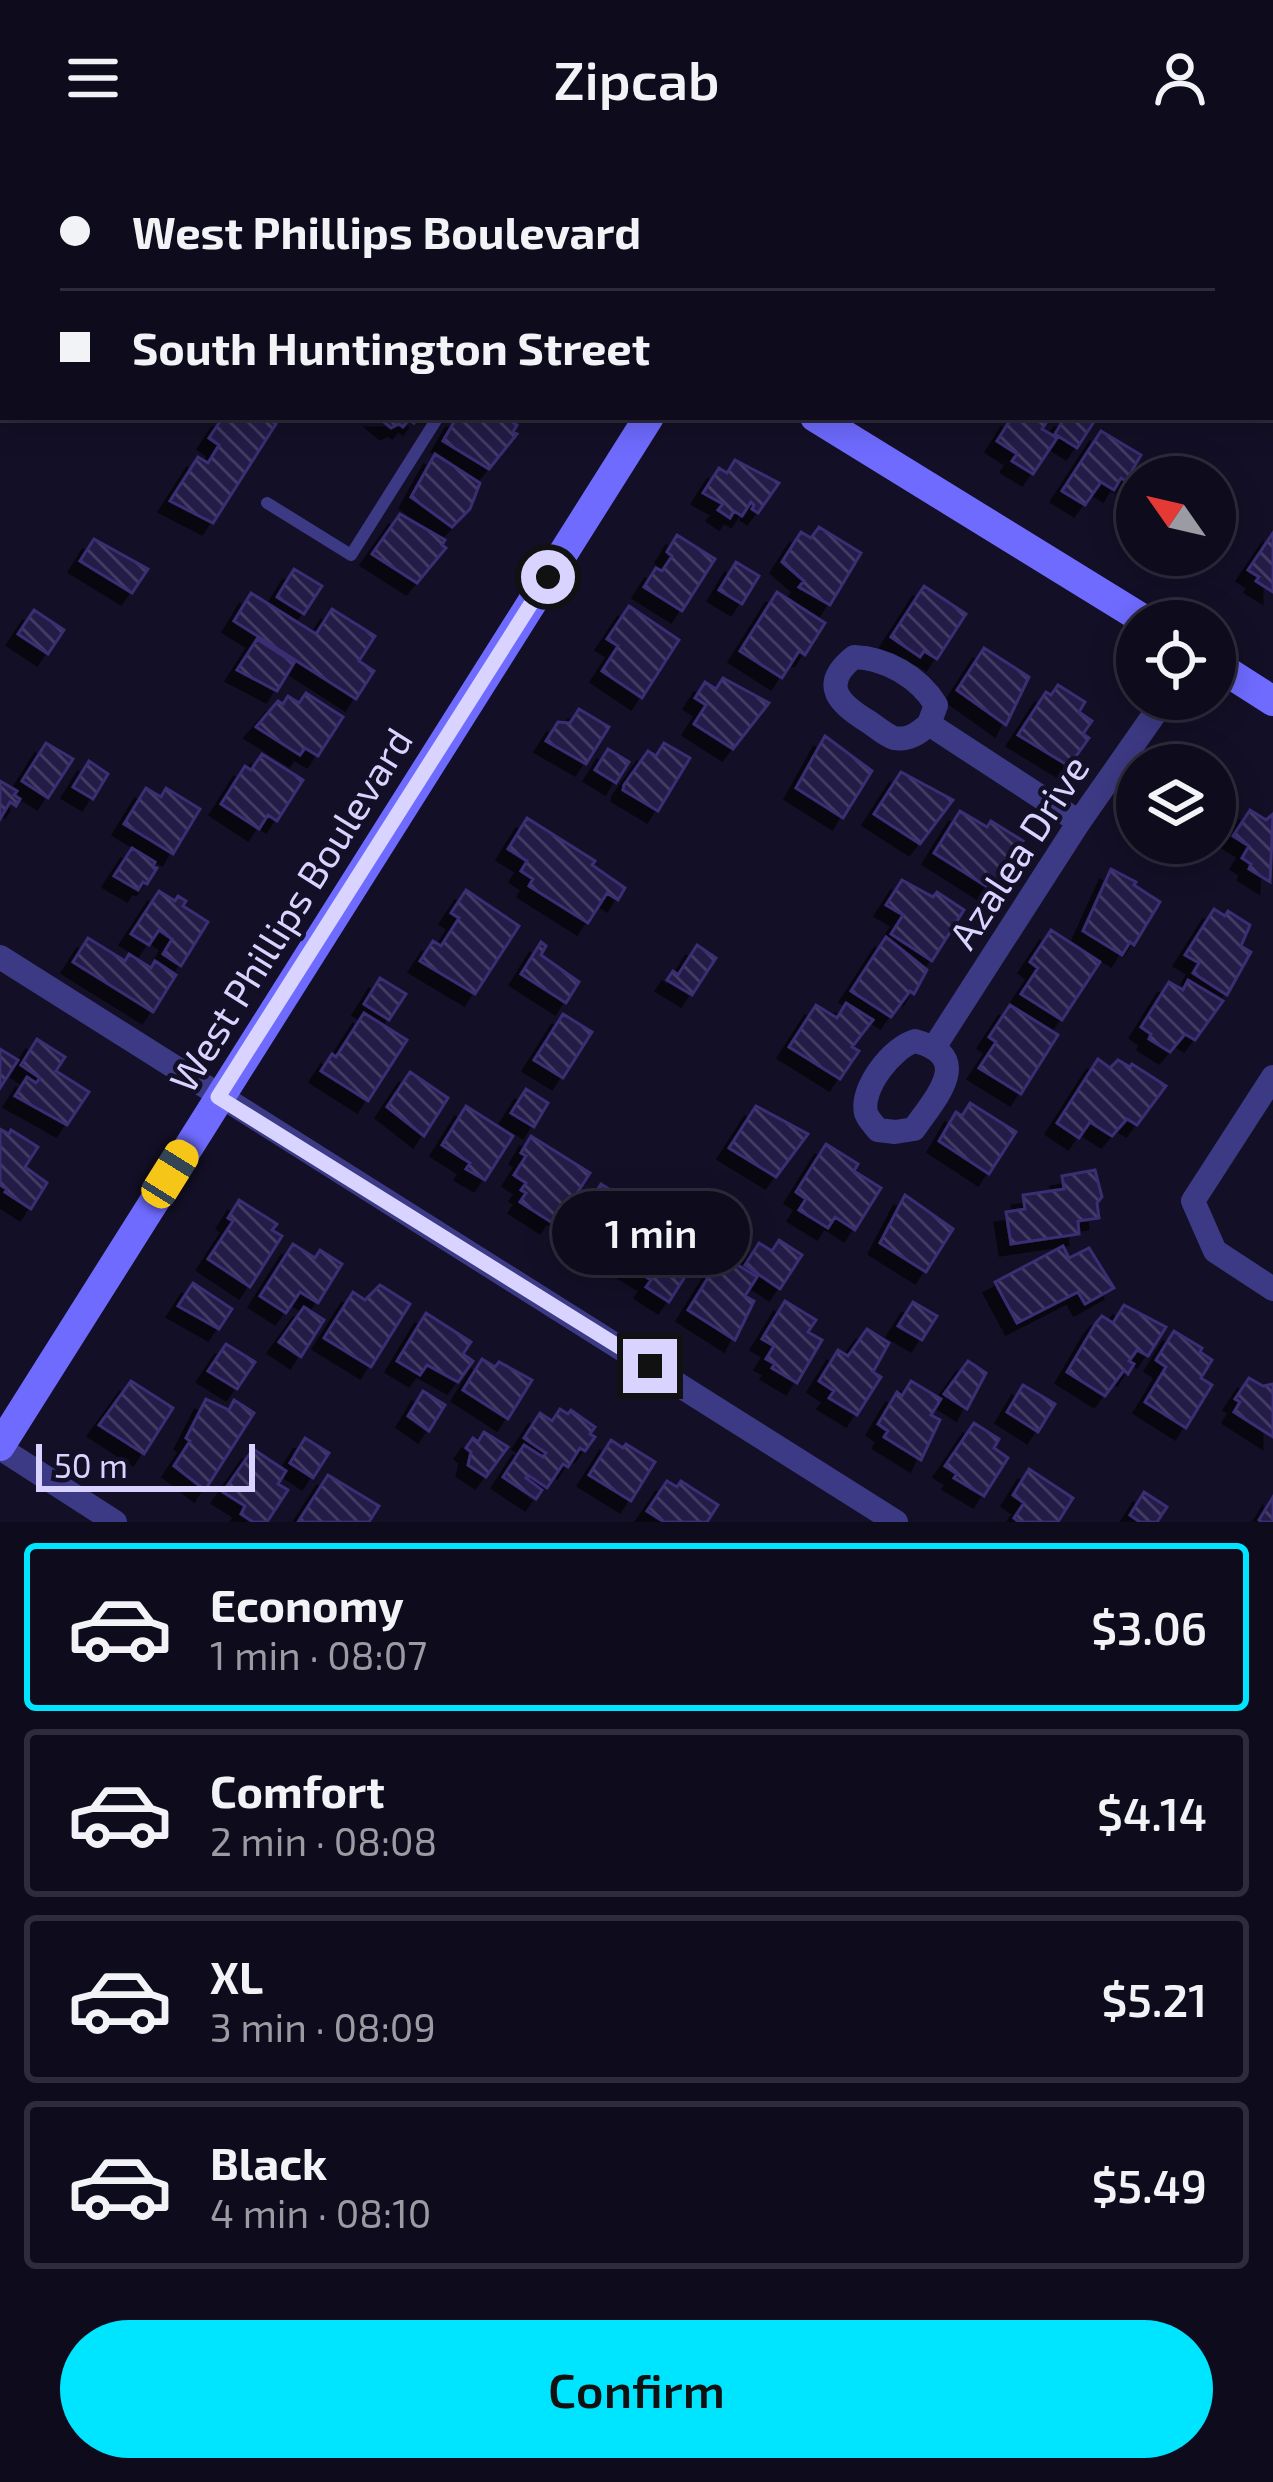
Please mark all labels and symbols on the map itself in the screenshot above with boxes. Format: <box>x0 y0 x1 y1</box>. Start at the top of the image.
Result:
north arrow <box>1116 456 1236 576</box>
route start <box>521 550 575 604</box>
street label: West Phillips Boulevard <box>158 719 421 1100</box>
street label: Azalea Drive <box>938 746 1098 957</box>
car <box>136 1134 204 1214</box>
callout: 1 min <box>551 1192 749 1276</box>
route end <box>623 1339 677 1393</box>
scale bar <box>36 1438 255 1491</box>

